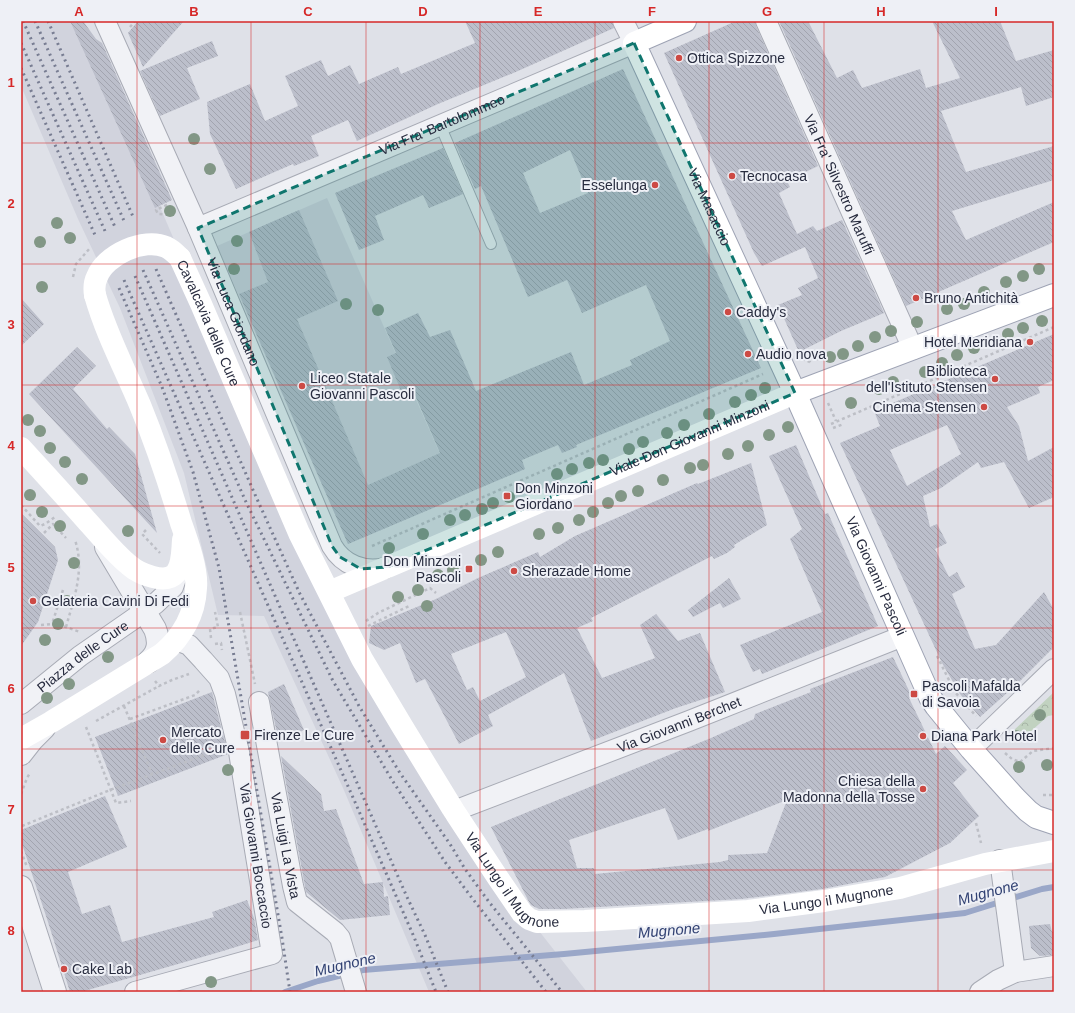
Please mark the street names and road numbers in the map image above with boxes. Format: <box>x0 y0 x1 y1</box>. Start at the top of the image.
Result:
street label: Via Fra' Bartolommeo <box>377 91 507 158</box>
street label: Via Fra' Silvestro Maruffi <box>801 112 878 257</box>
street label: Via Masaccio <box>685 166 734 248</box>
street label: Via Luca Giordano <box>203 255 263 369</box>
street label: Cavalcavia delle Cure <box>174 257 243 389</box>
street label: Viale Don Giovanni Minzoni <box>607 397 772 479</box>
street label: Via Giovanni Pascoli <box>843 514 910 638</box>
street label: Piazza delle Cure <box>34 617 131 696</box>
street label: Via Giovanni Berchet <box>615 693 743 756</box>
street label: Via Giovanni Boccaccio <box>237 782 275 930</box>
street label: Via Luigi La Vista <box>268 791 304 901</box>
street label: Via Lungo il Mugnone <box>462 829 559 930</box>
street label: Via Lungo il Mugnone <box>758 881 895 917</box>

